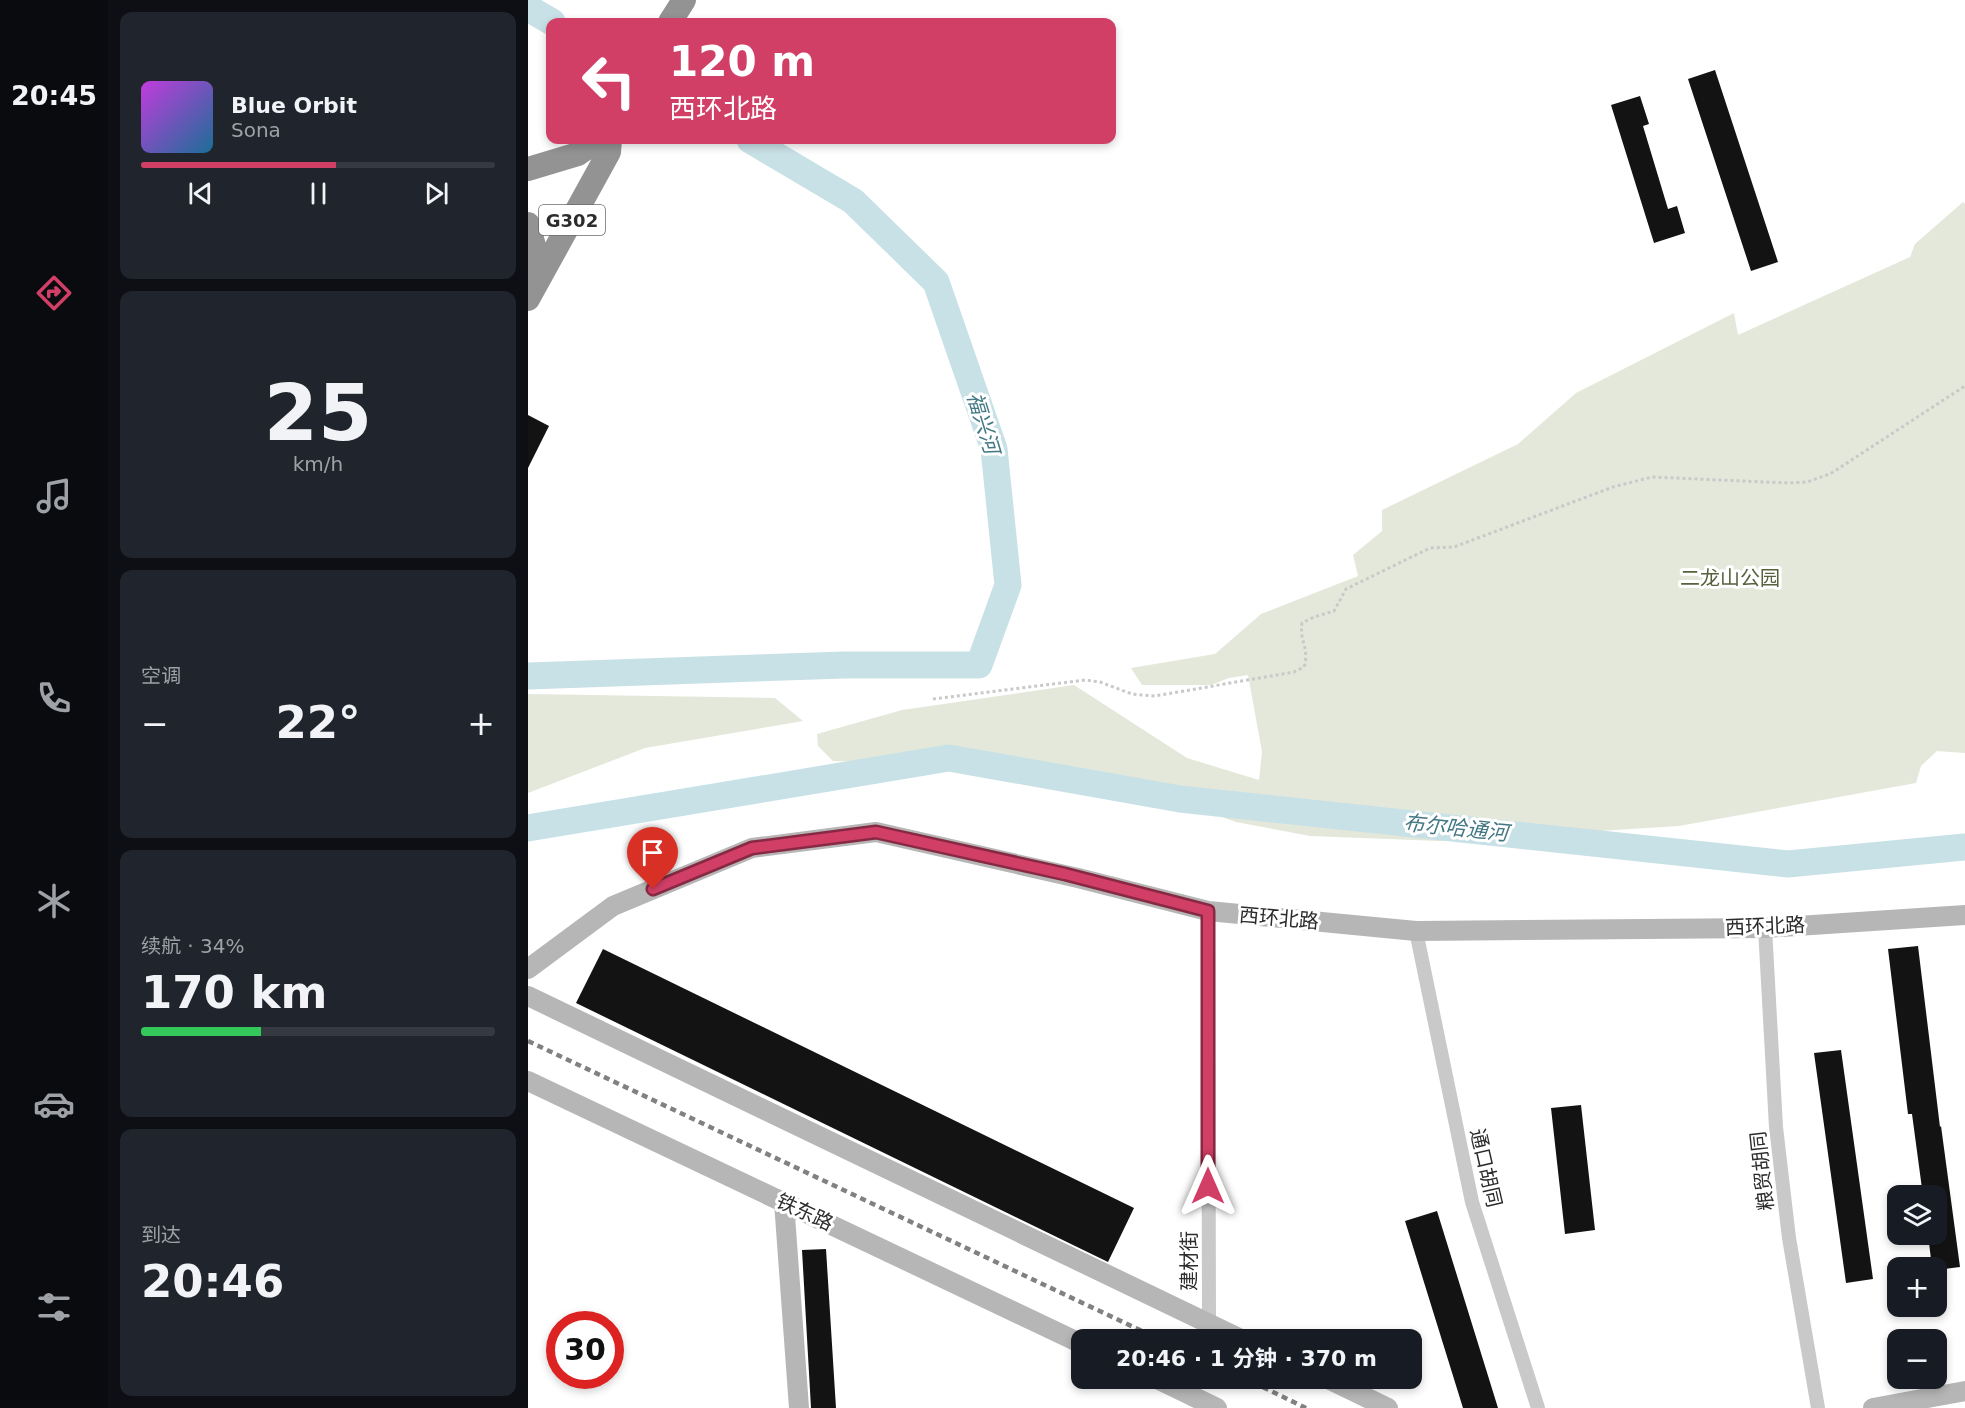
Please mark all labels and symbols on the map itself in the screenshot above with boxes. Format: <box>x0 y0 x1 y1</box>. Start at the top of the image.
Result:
road number: G302 <box>539 205 605 235</box>
water label: 福兴河 <box>962 389 1005 460</box>
park label: 二龙山公园 <box>1680 566 1780 590</box>
water label: 布尔哈通河 <box>1403 811 1513 846</box>
pin <box>627 827 678 889</box>
street label: 西环北路 <box>1238 903 1320 933</box>
street label: 西环北路 <box>1725 913 1805 939</box>
street label: 通口胡同 <box>1465 1126 1507 1210</box>
street label: 粮贸胡同 <box>1746 1130 1778 1212</box>
position arrow <box>1176 1154 1240 1218</box>
street label: 铁东路 <box>773 1188 837 1236</box>
street label: 建材街 <box>1177 1231 1201 1291</box>
speed limit sign: 30 <box>546 1311 624 1389</box>

